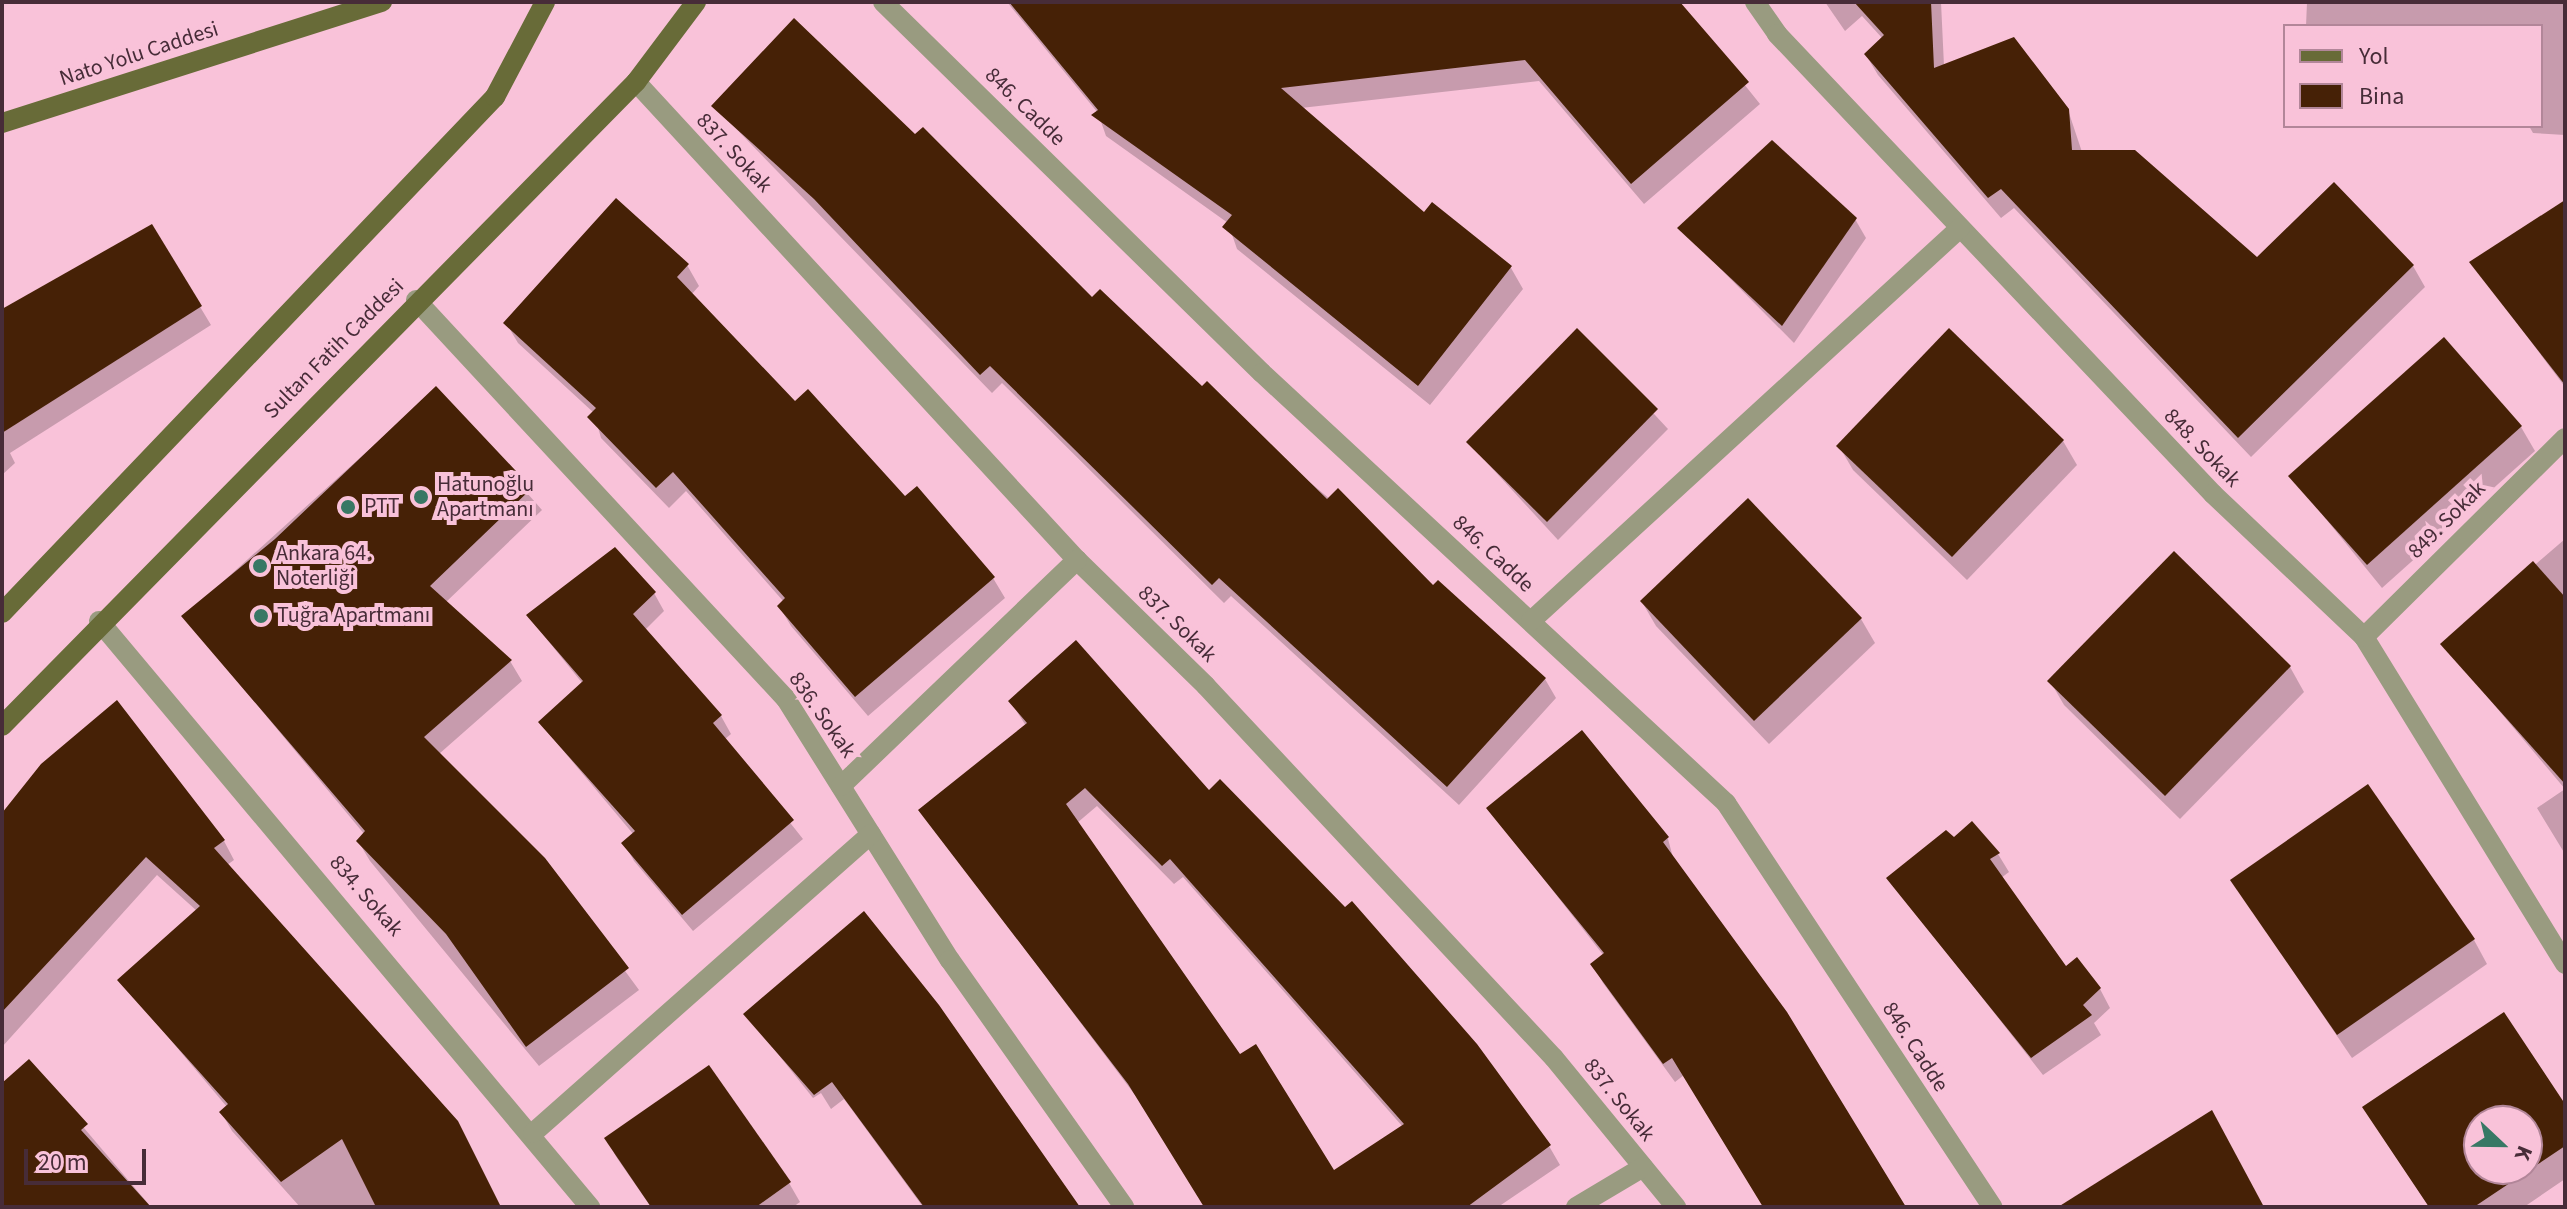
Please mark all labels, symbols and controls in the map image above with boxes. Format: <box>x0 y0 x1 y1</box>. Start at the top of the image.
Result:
street label: Nato Yolu Caddesi <box>56 16 222 92</box>
legend <box>2283 24 2543 128</box>
text: Yol <box>2359 39 2389 74</box>
street label: 846. Cadde <box>979 62 1071 152</box>
text: Bina <box>2359 79 2404 114</box>
street label: 837. Sokak <box>691 108 777 198</box>
street label: Sultan Fatih Caddesi <box>258 273 410 425</box>
street label: 848. Sokak <box>2158 403 2246 493</box>
place label: Hatunoğlu Apartmanı <box>437 471 534 522</box>
street label: 849. Sokak <box>2403 476 2491 564</box>
marker: Hatunoğlu Apartmanı <box>412 488 430 506</box>
place label: PTT <box>364 494 400 520</box>
marker: PTT <box>339 498 357 516</box>
street label: 846. Cadde <box>1447 510 1539 598</box>
place label: Ankara 64. Noterliği <box>276 540 372 592</box>
marker: Ankara 64. Noterliği <box>251 557 269 575</box>
street label: 837. Sokak <box>1132 580 1222 668</box>
place label: Tuğra Apartmanı <box>277 603 430 629</box>
marker: Tuğra Apartmanı <box>252 607 270 625</box>
street label: 836. Sokak <box>783 667 861 763</box>
street label: 834. Sokak <box>324 850 408 942</box>
street label: 846. Cadde <box>1876 997 1954 1097</box>
street label: 837. Sokak <box>1578 1053 1660 1147</box>
north arrow <box>2463 1105 2543 1185</box>
scale bar <box>28 1133 150 1183</box>
text: K <box>2506 1141 2541 1165</box>
text: 20 m <box>38 1145 87 1180</box>

